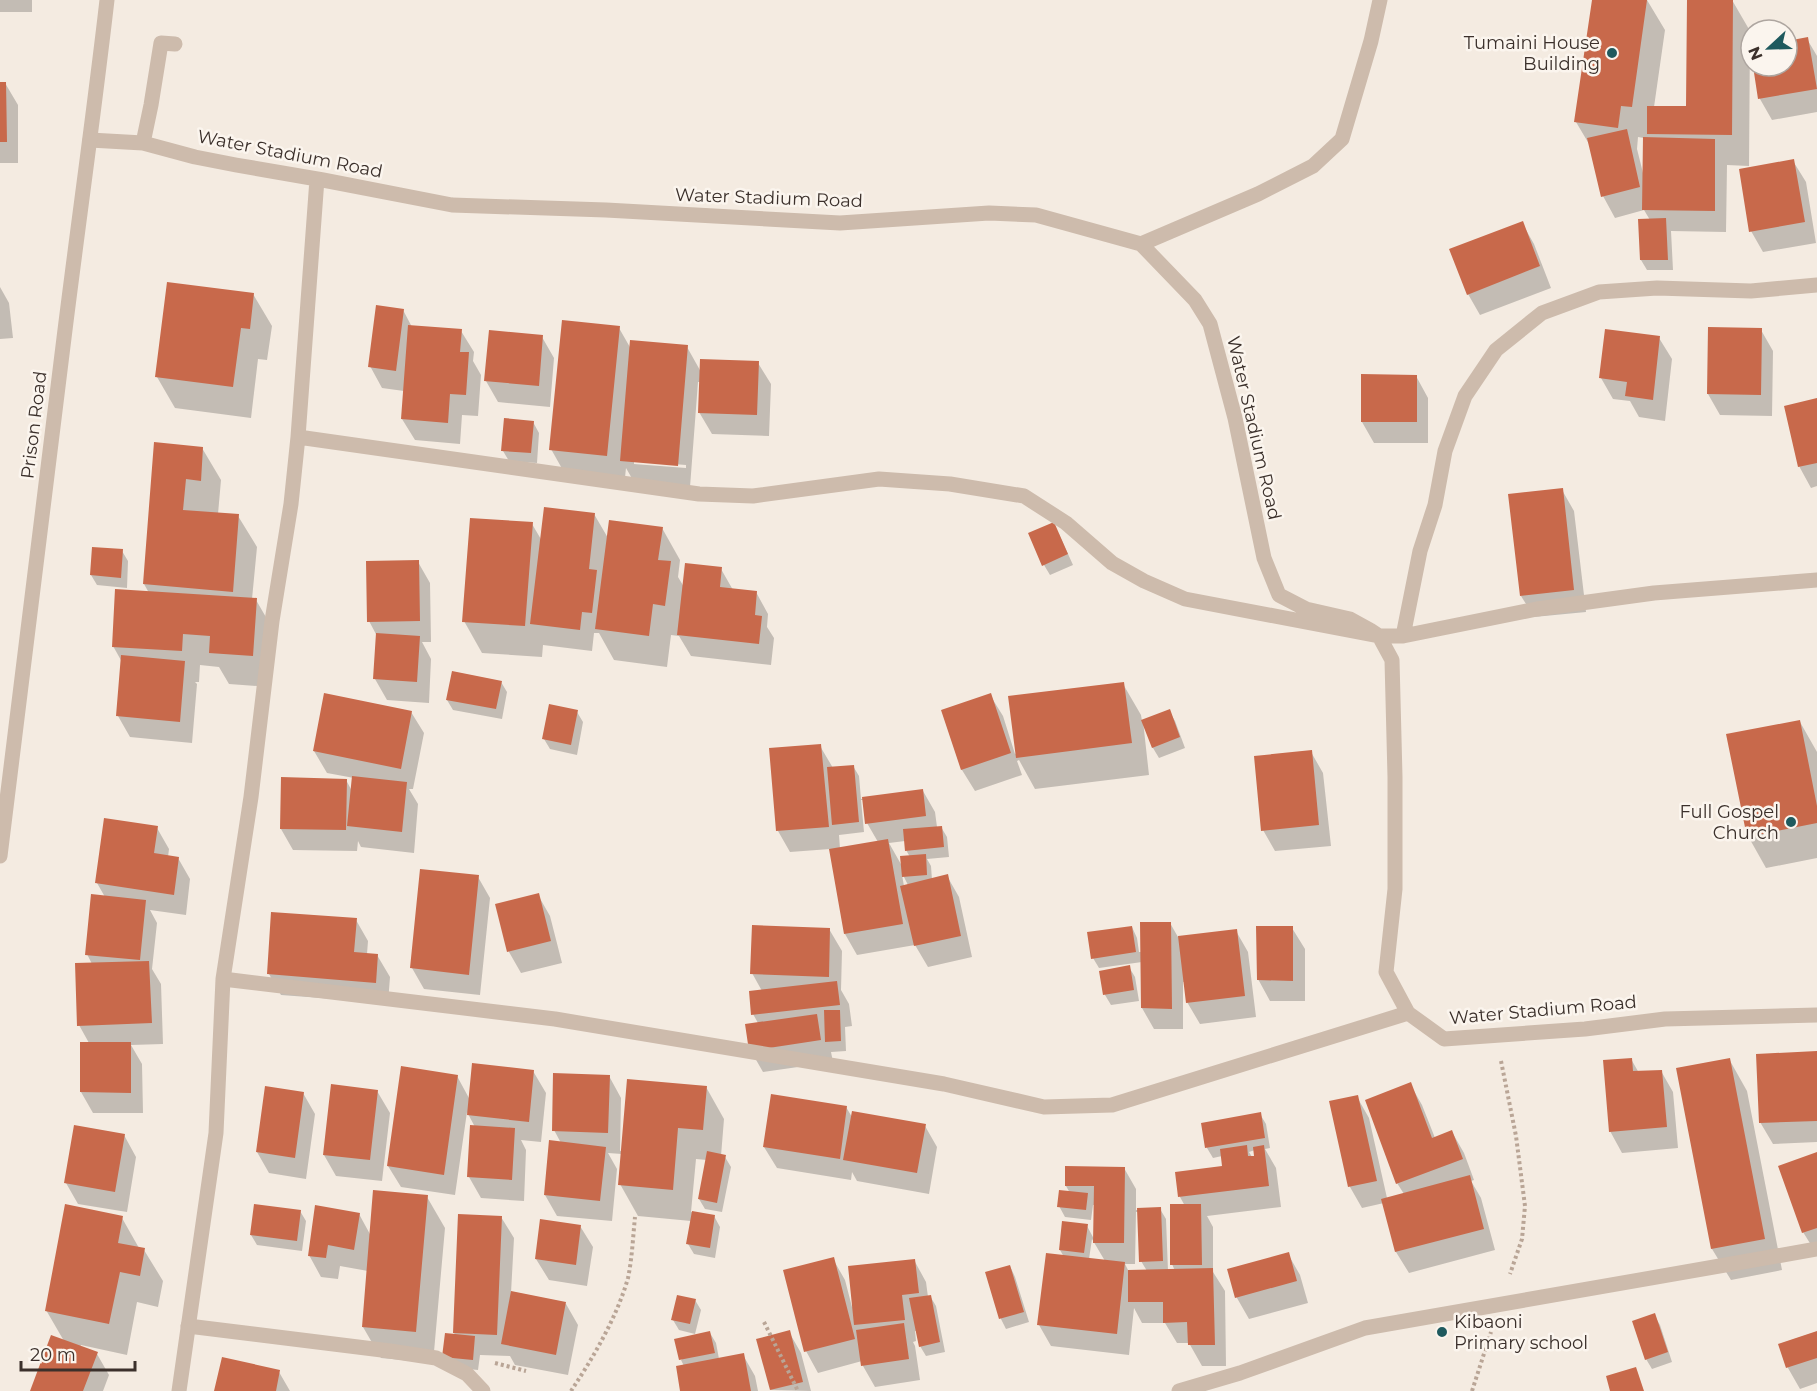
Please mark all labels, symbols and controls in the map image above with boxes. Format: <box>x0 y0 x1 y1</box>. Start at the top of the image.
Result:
north arrow <box>1739 18 1799 78</box>
place label: Tumaini House Building <box>1464 32 1600 75</box>
text: N <box>1744 44 1767 63</box>
marker: Tumaini House Building <box>1605 46 1619 60</box>
street label: Water Stadium Road <box>196 125 384 183</box>
street label: Water Stadium Road <box>675 184 863 212</box>
street label: Water Stadium Road <box>1222 334 1286 522</box>
street label: Prison Road <box>16 370 52 480</box>
place label: Full Gospel Church <box>1680 801 1779 844</box>
marker: Full Gospel Church <box>1784 815 1798 829</box>
street label: Water Stadium Road <box>1448 991 1638 1029</box>
place label: Kibaoni Primary school <box>1454 1311 1588 1354</box>
marker: Kibaoni Primary school <box>1435 1325 1449 1339</box>
scale bar <box>21 1334 135 1372</box>
text: 20 m <box>30 1344 76 1366</box>

